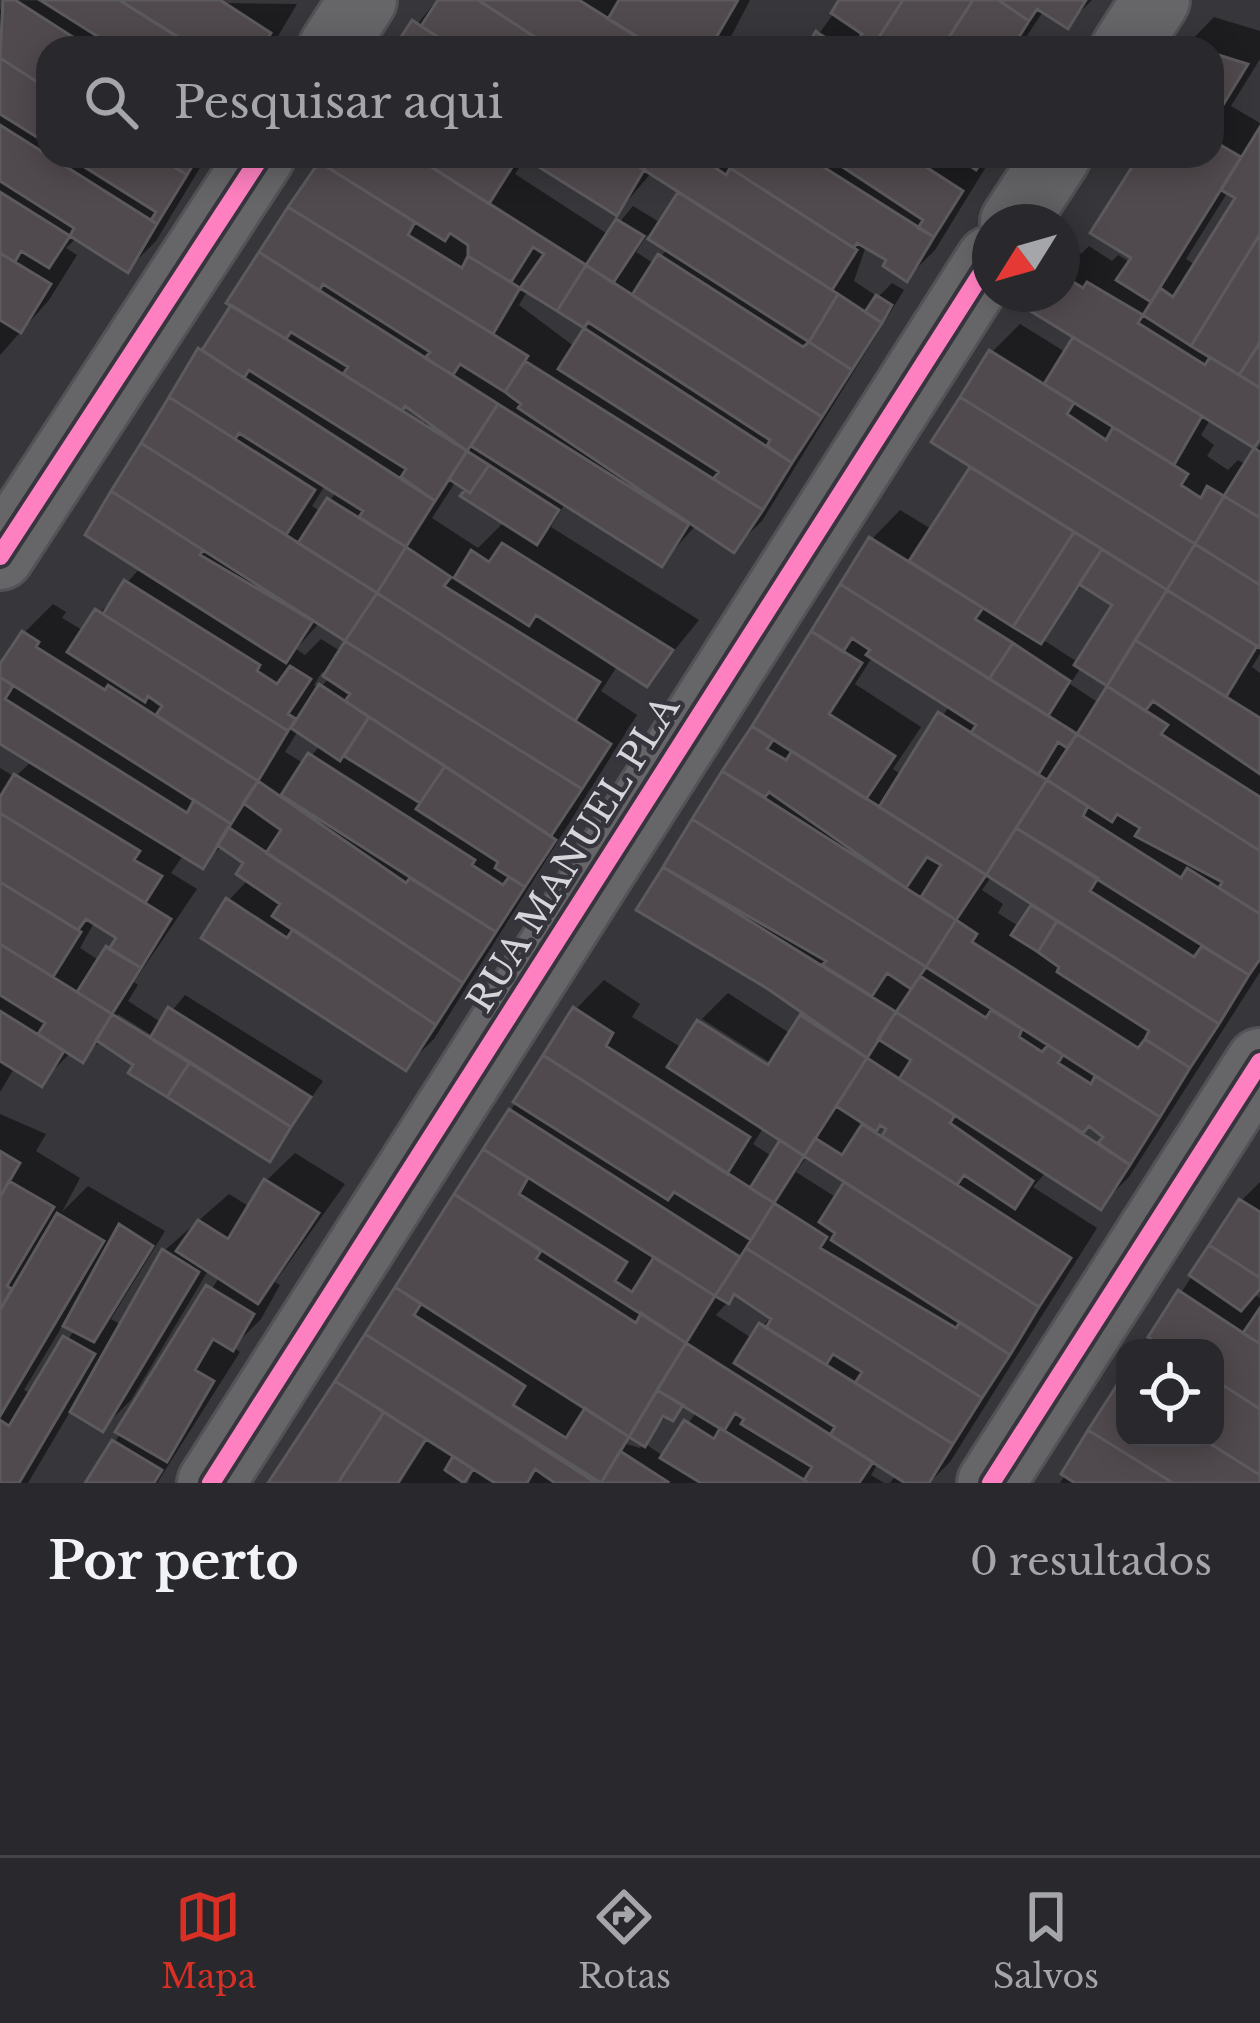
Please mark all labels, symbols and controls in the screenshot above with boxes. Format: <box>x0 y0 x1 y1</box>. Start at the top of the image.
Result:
search box <box>36 36 1224 168</box>
icon: search <box>78 69 144 135</box>
text: Pesquisar aqui <box>174 74 503 130</box>
north arrow <box>972 204 1080 312</box>
street label: RUA MANUEL PLA <box>457 686 689 1020</box>
map controls <box>1116 1339 1224 1447</box>
button: locate <box>1116 1339 1224 1447</box>
text: Por perto <box>48 1530 299 1593</box>
text: 0 resultados <box>970 1537 1212 1586</box>
tab: Mapa <box>161 1884 256 1997</box>
tab: Rotas <box>578 1884 671 1997</box>
tab: Salvos <box>993 1884 1099 1997</box>

